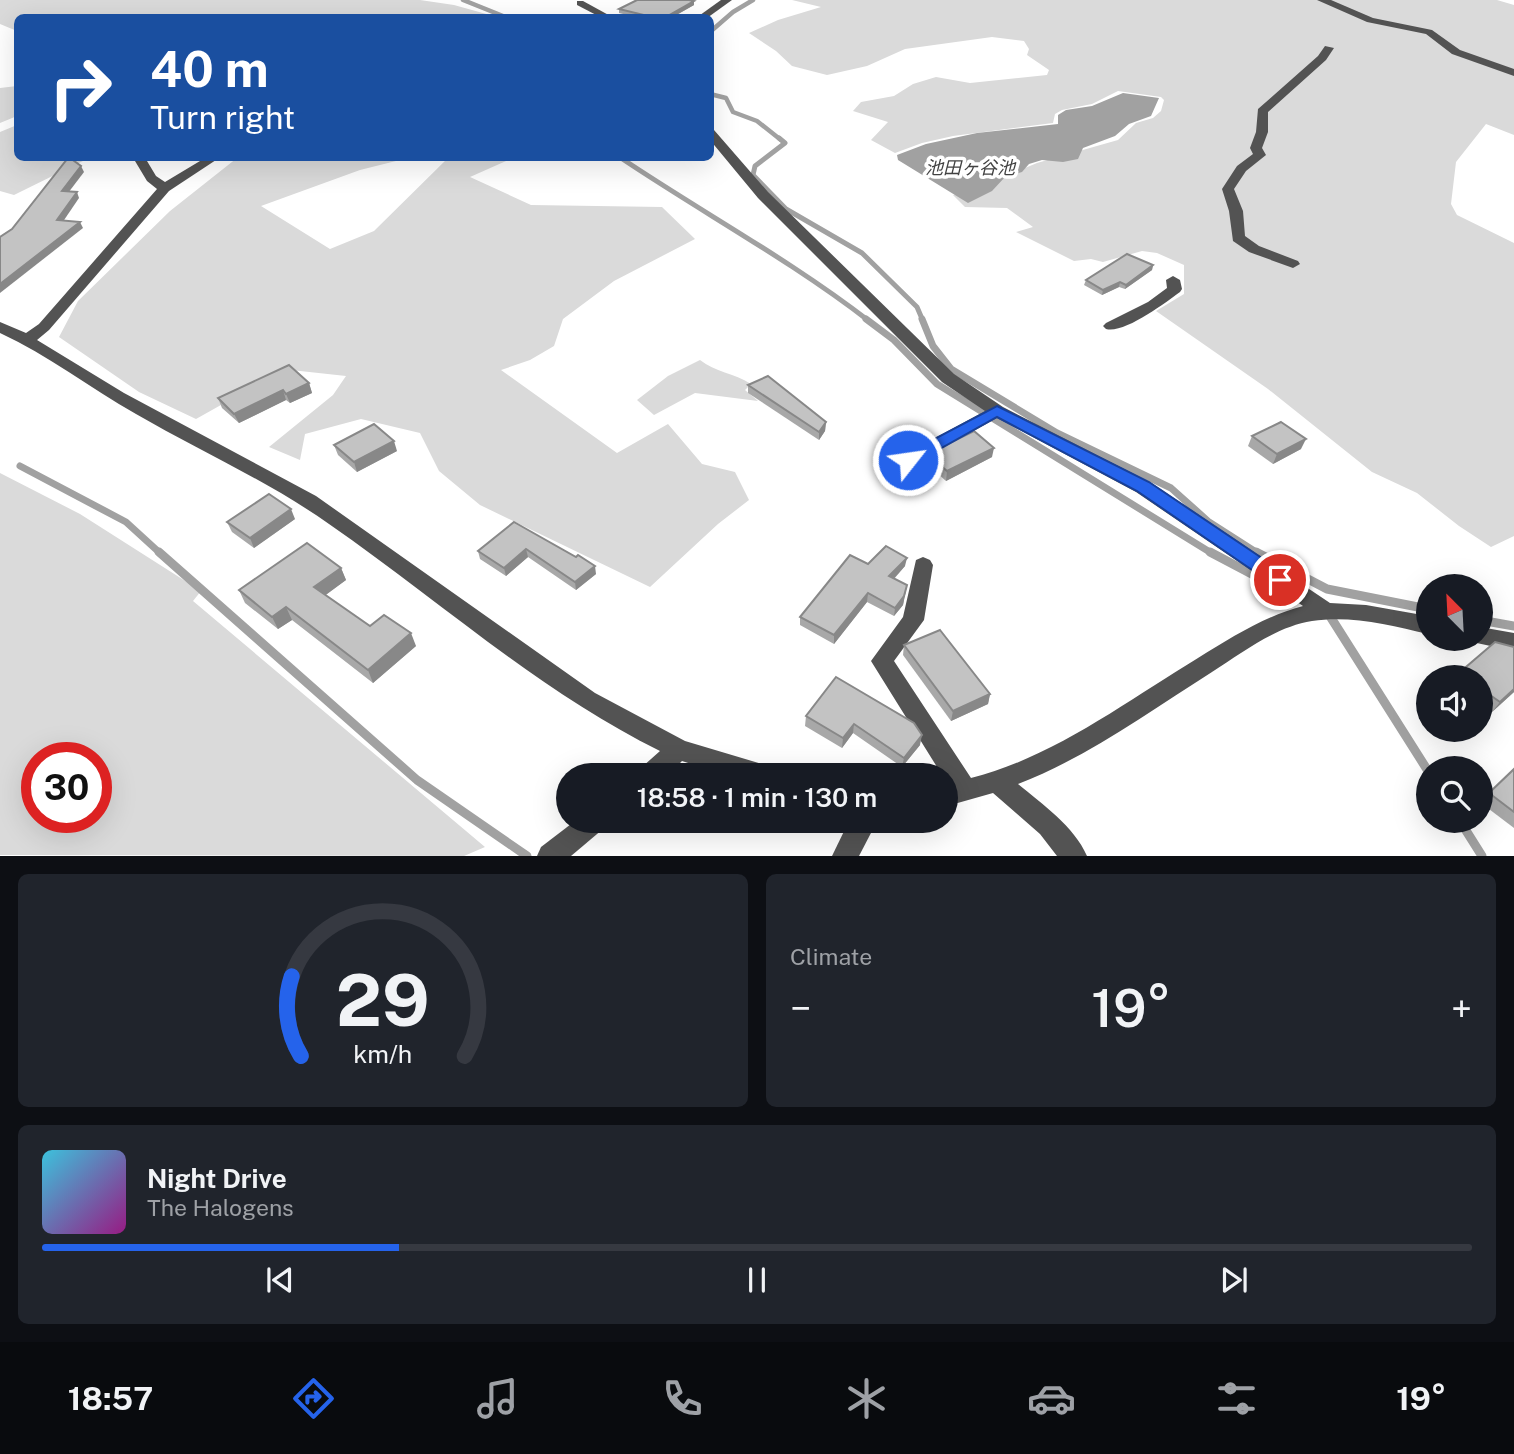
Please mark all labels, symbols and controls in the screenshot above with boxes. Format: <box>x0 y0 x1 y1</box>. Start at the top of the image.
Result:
text: 40 m <box>150 40 269 98</box>
icon: right <box>35 42 126 133</box>
text: Turn right <box>150 99 295 136</box>
water label: 池田ヶ谷池 <box>925 157 1017 178</box>
position arrow <box>871 423 945 497</box>
pin <box>1250 550 1310 610</box>
icon: arrive <box>1261 561 1299 599</box>
north arrow <box>1416 574 1493 651</box>
map controls <box>1416 574 1493 833</box>
button: sound <box>1416 665 1493 742</box>
speed limit sign: 30 <box>21 742 112 833</box>
button: search <box>1416 756 1493 833</box>
text: 18:58 · 1 min · 130 m <box>637 782 877 813</box>
text: Climate <box>790 943 872 970</box>
text: 29 <box>336 958 430 1043</box>
text: 19° <box>1091 978 1171 1039</box>
text: − <box>790 986 811 1031</box>
text: + <box>1451 986 1472 1031</box>
text: km/h <box>354 1039 412 1069</box>
text: Night Drive <box>147 1163 287 1194</box>
text: The Halogens <box>147 1194 294 1221</box>
icon: previous <box>261 1261 299 1299</box>
icon: pause <box>738 1261 776 1299</box>
icon: next <box>1215 1261 1253 1299</box>
icon: directions <box>289 1374 338 1423</box>
icon: music <box>473 1374 522 1423</box>
icon: phone <box>658 1374 707 1423</box>
icon: climate <box>842 1374 891 1423</box>
icon: car <box>1027 1374 1076 1423</box>
icon: filters <box>1212 1374 1261 1423</box>
text: 18:57 <box>68 1380 153 1417</box>
text: 19° <box>1396 1380 1446 1417</box>

